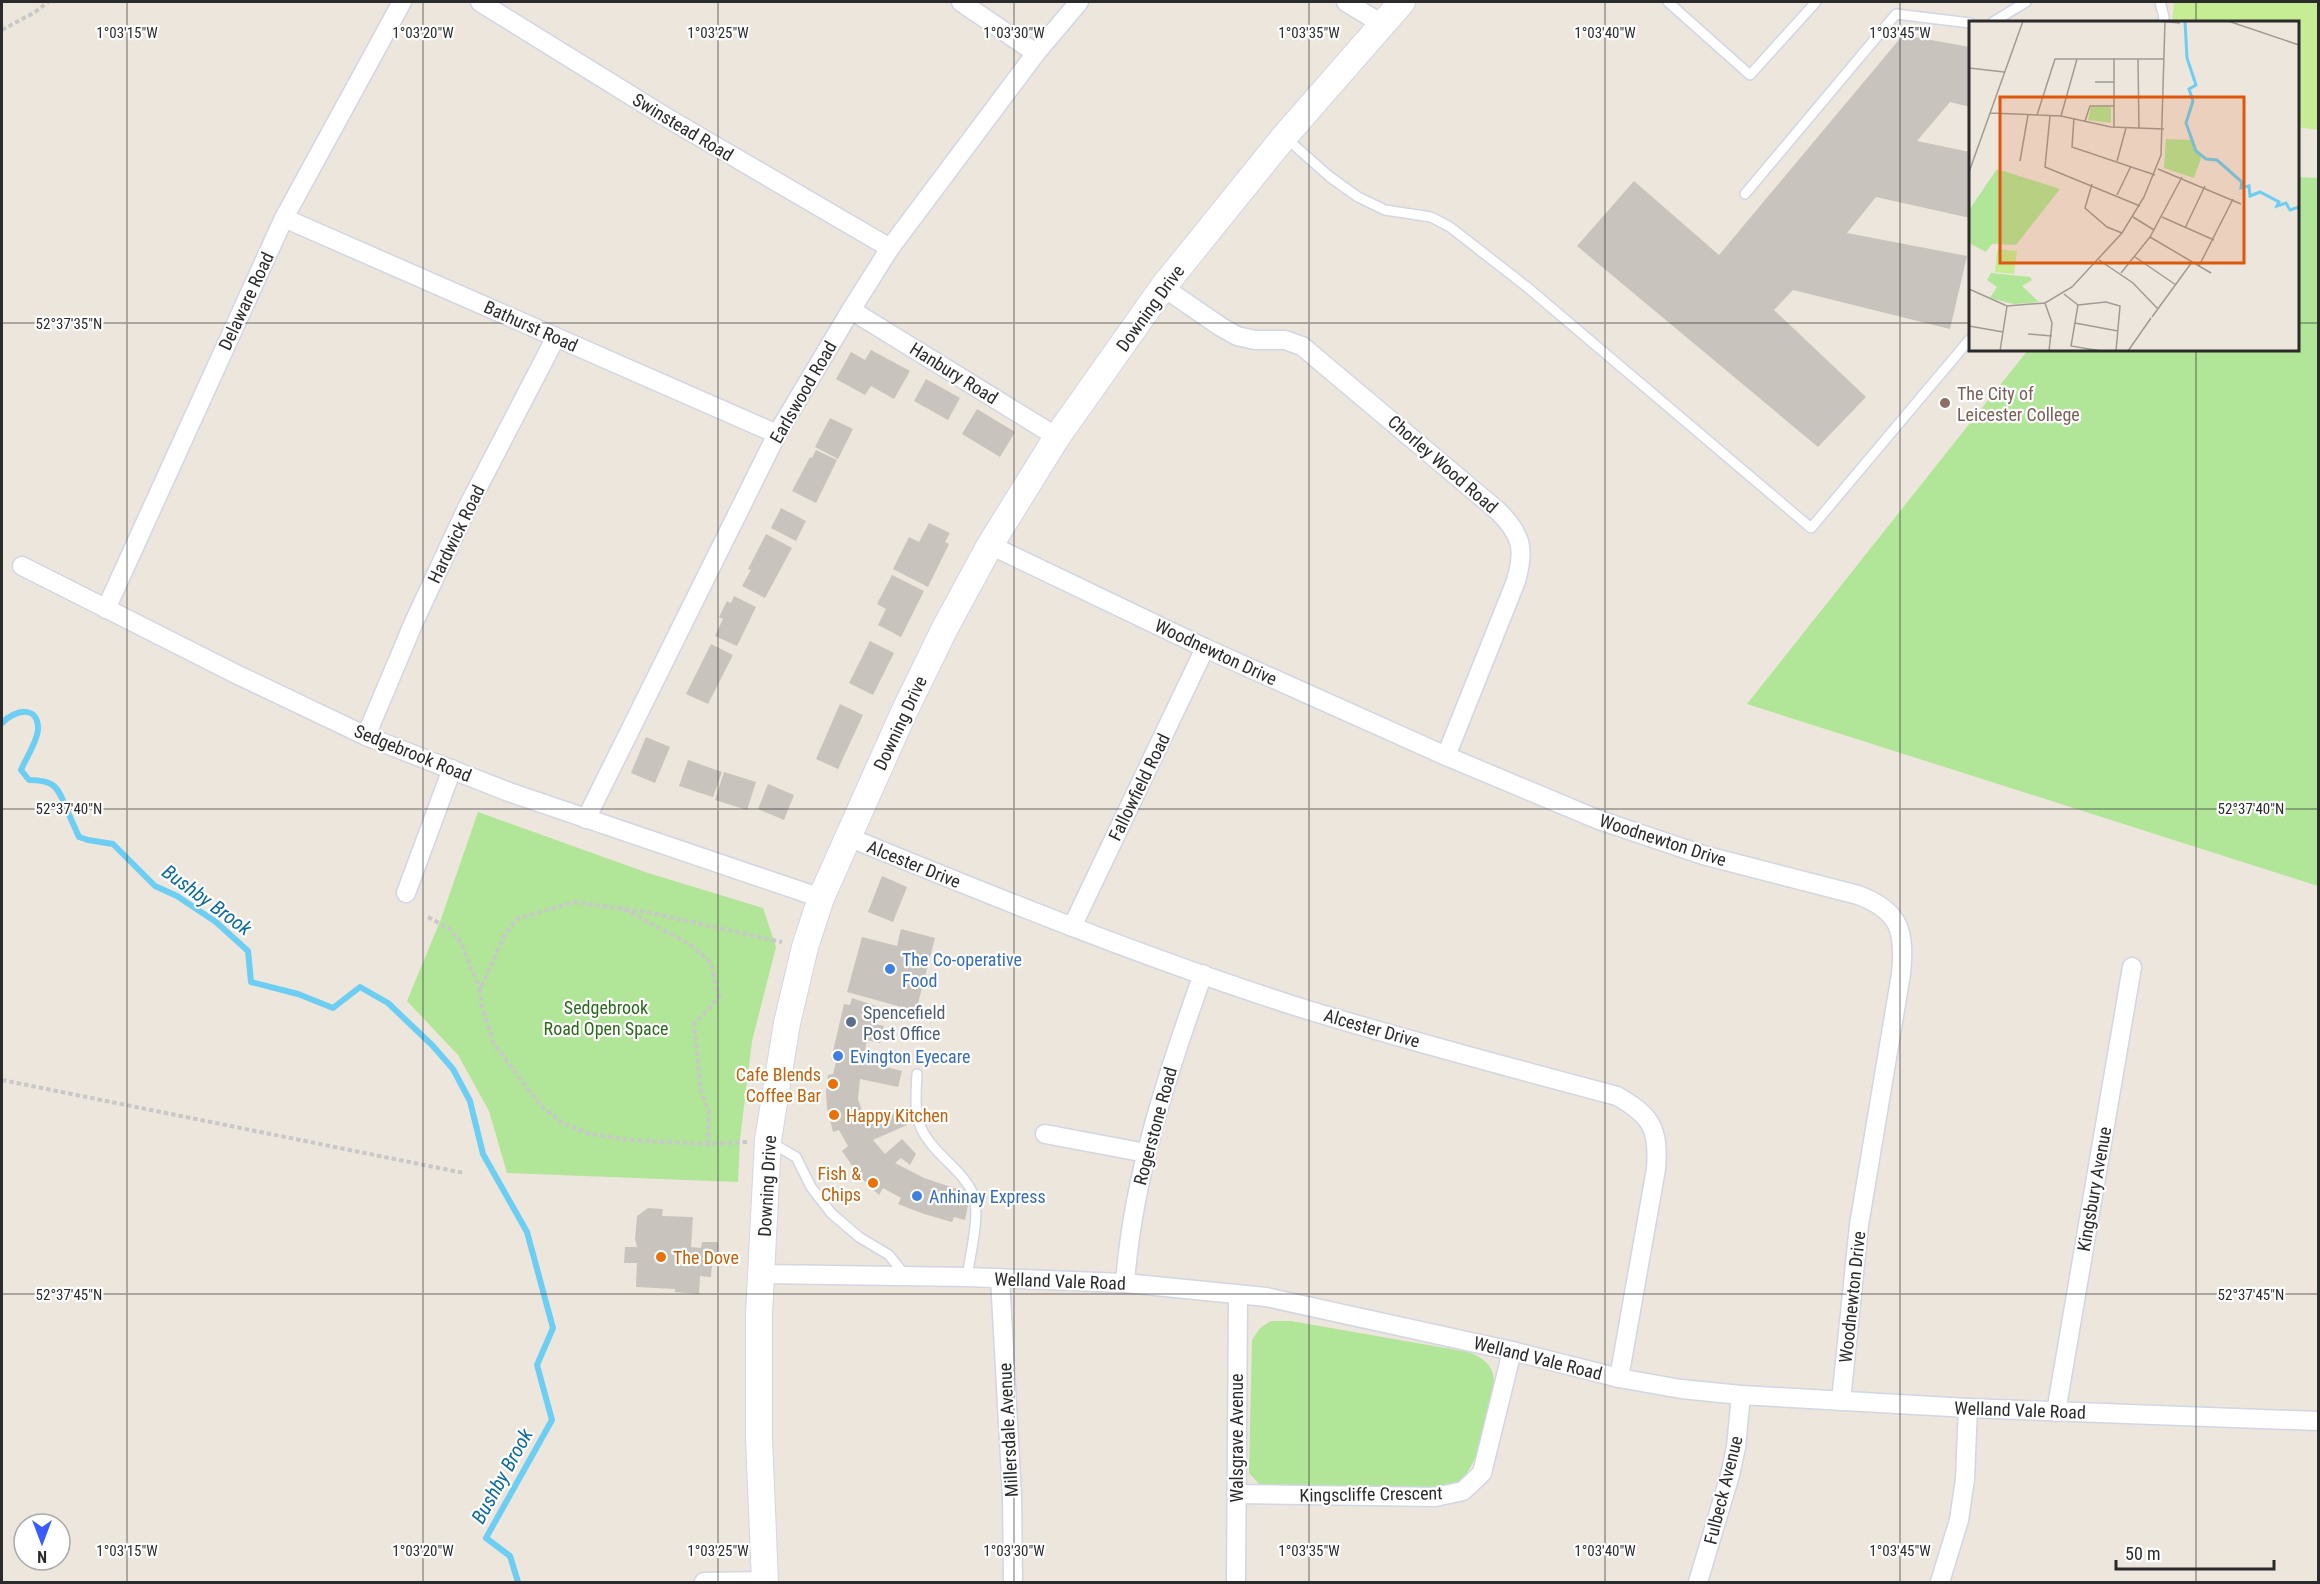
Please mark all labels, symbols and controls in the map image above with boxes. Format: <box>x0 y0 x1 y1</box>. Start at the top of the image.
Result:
inset map <box>1969 21 2299 351</box>
text: 1°03'15"W <box>96 24 158 42</box>
text: 1°03'20"W <box>392 24 454 42</box>
text: 1°03'25"W <box>687 24 749 42</box>
text: 1°03'30"W <box>983 24 1045 42</box>
text: 1°03'35"W <box>1278 24 1340 42</box>
text: 1°03'40"W <box>1574 24 1636 42</box>
text: 1°03'45"W <box>1869 24 1931 42</box>
street label: Swinstead Road <box>629 89 737 165</box>
street label: Delaware Road <box>214 249 278 353</box>
street label: Downing Drive <box>1112 261 1188 355</box>
street label: Bathurst Road <box>481 296 581 356</box>
text: 52°37'35"N <box>36 315 102 333</box>
street label: Earlswood Road <box>765 337 841 447</box>
street label: Hanbury Road <box>906 338 1002 408</box>
place label: The City of Leicester College <box>1957 383 2080 425</box>
marker: The City of Leicester College <box>1938 396 1952 410</box>
street label: Chorley Wood Road <box>1384 411 1502 517</box>
street label: Hardwick Road <box>423 482 489 586</box>
street label: Woodnewton Drive <box>1152 615 1280 689</box>
street label: Downing Drive <box>869 673 931 773</box>
street label: Sedgebrook Road <box>351 720 475 786</box>
street label: Fallowfield Road <box>1104 730 1174 844</box>
text: 52°37'40"N <box>36 800 102 818</box>
text: 52°37'40"N <box>2218 800 2284 818</box>
street label: Woodnewton Drive <box>1597 810 1729 870</box>
street label: Alcester Drive <box>864 836 964 892</box>
water label: Bushby Brook <box>158 859 257 941</box>
place label: The Co-operative Food <box>902 949 1022 991</box>
marker: The Co-operative Food <box>883 962 897 976</box>
park label: Sedgebrook Road Open Space <box>544 997 668 1039</box>
place label: Spencefield Post Office <box>863 1002 945 1044</box>
street label: Alcester Drive <box>1322 1004 1422 1052</box>
marker: Spencefield Post Office <box>844 1015 858 1029</box>
place label: Evington Eyecare <box>850 1046 970 1067</box>
marker: Evington Eyecare <box>831 1049 845 1063</box>
place label: Cafe Blends Coffee Bar <box>736 1064 822 1106</box>
street label: Rogerstone Road <box>1129 1065 1181 1187</box>
marker: Cafe Blends Coffee Bar <box>826 1077 840 1091</box>
place label: Happy Kitchen <box>846 1105 949 1126</box>
marker: Happy Kitchen <box>827 1108 841 1122</box>
street label: Kingsbury Avenue <box>2073 1125 2115 1253</box>
street label: Downing Drive <box>754 1135 780 1237</box>
place label: Fish & Chips <box>817 1163 861 1205</box>
marker: Fish & Chips <box>866 1176 880 1190</box>
place label: Anhinay Express <box>929 1186 1046 1207</box>
marker: Anhinay Express <box>910 1189 924 1203</box>
street label: Woodnewton Drive <box>1835 1230 1869 1364</box>
place label: The Dove <box>673 1247 739 1268</box>
marker: The Dove <box>654 1250 668 1264</box>
street label: Welland Vale Road <box>994 1268 1126 1294</box>
text: 52°37'45"N <box>36 1286 102 1304</box>
text: 52°37'45"N <box>2218 1286 2284 1304</box>
street label: Welland Vale Road <box>1472 1332 1604 1384</box>
street label: Millersdale Avenue <box>994 1362 1022 1498</box>
street label: Walsgrave Avenue <box>1226 1374 1247 1502</box>
street label: Welland Vale Road <box>1954 1397 2086 1423</box>
water label: Bushby Brook <box>466 1423 539 1528</box>
street label: Fulbeck Avenue <box>1699 1434 1747 1546</box>
street label: Kingscliffe Crescent <box>1299 1482 1443 1506</box>
north arrow <box>12 1512 72 1572</box>
scale bar <box>2116 1533 2274 1571</box>
text: 1°03'15"W <box>96 1542 158 1560</box>
text: 1°03'20"W <box>392 1542 454 1560</box>
text: 1°03'25"W <box>687 1542 749 1560</box>
text: 1°03'30"W <box>983 1542 1045 1560</box>
text: 1°03'35"W <box>1278 1542 1340 1560</box>
text: 1°03'40"W <box>1574 1542 1636 1560</box>
text: 1°03'45"W <box>1869 1542 1931 1560</box>
text: 50 m <box>2125 1543 2160 1564</box>
text: N <box>37 1547 47 1566</box>

